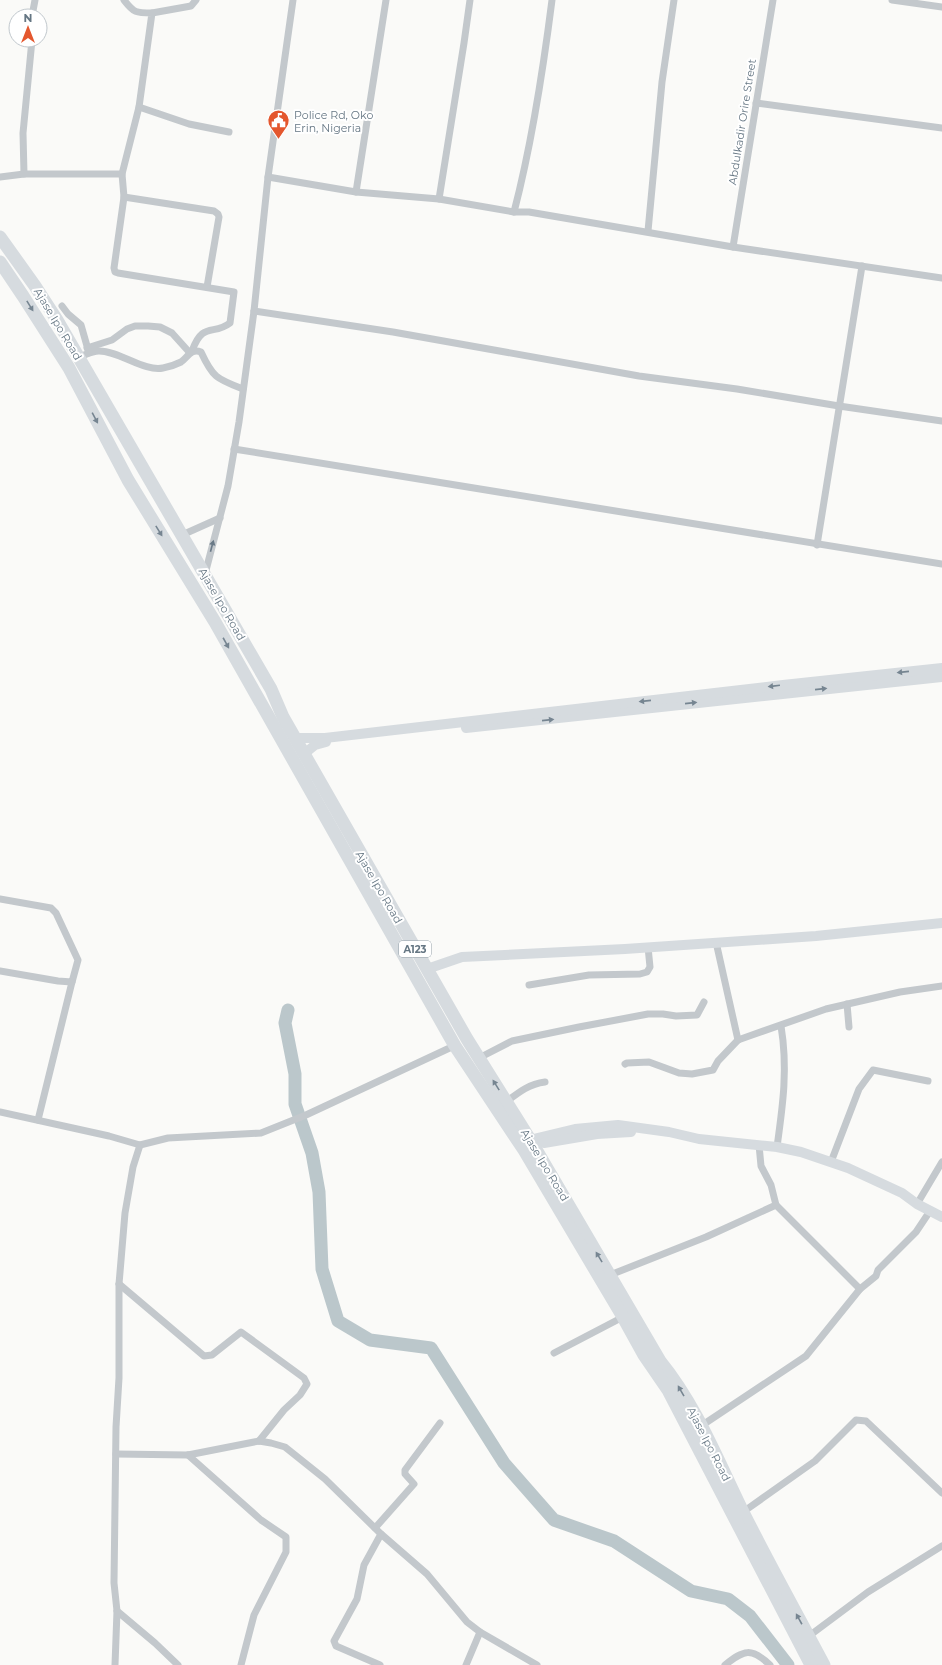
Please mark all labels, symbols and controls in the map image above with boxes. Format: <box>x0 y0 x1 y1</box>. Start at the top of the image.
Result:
north arrow <box>8 8 48 48</box>
text: N <box>24 11 32 25</box>
street label: Abdulkadir Orire Street <box>725 57 759 186</box>
public building icon: Police Rd, Oko Erin, Nigeria <box>265 108 291 141</box>
place label: Police Rd, Oko Erin, Nigeria <box>294 108 373 135</box>
street label: Ajase Ipo Road <box>31 285 85 363</box>
one-way arrow <box>26 300 33 312</box>
one-way arrow <box>92 413 98 424</box>
one-way arrow <box>155 526 163 536</box>
one-way arrow <box>210 540 216 552</box>
street label: Ajase Ipo Road <box>196 565 248 643</box>
one-way arrow <box>223 637 230 648</box>
one-way arrow <box>897 669 909 676</box>
one-way arrow <box>768 683 780 689</box>
one-way arrow <box>814 686 827 692</box>
one-way arrow <box>639 697 651 704</box>
one-way arrow <box>685 700 697 707</box>
one-way arrow <box>542 716 554 723</box>
street label: Ajase Ipo Road <box>353 848 405 926</box>
road number: A123 <box>399 941 431 957</box>
one-way arrow <box>492 1079 499 1091</box>
street label: Ajase Ipo Road <box>518 1126 572 1204</box>
one-way arrow <box>595 1252 603 1262</box>
one-way arrow <box>678 1385 685 1397</box>
street label: Ajase Ipo Road <box>684 1404 734 1484</box>
one-way arrow <box>795 1613 802 1625</box>

